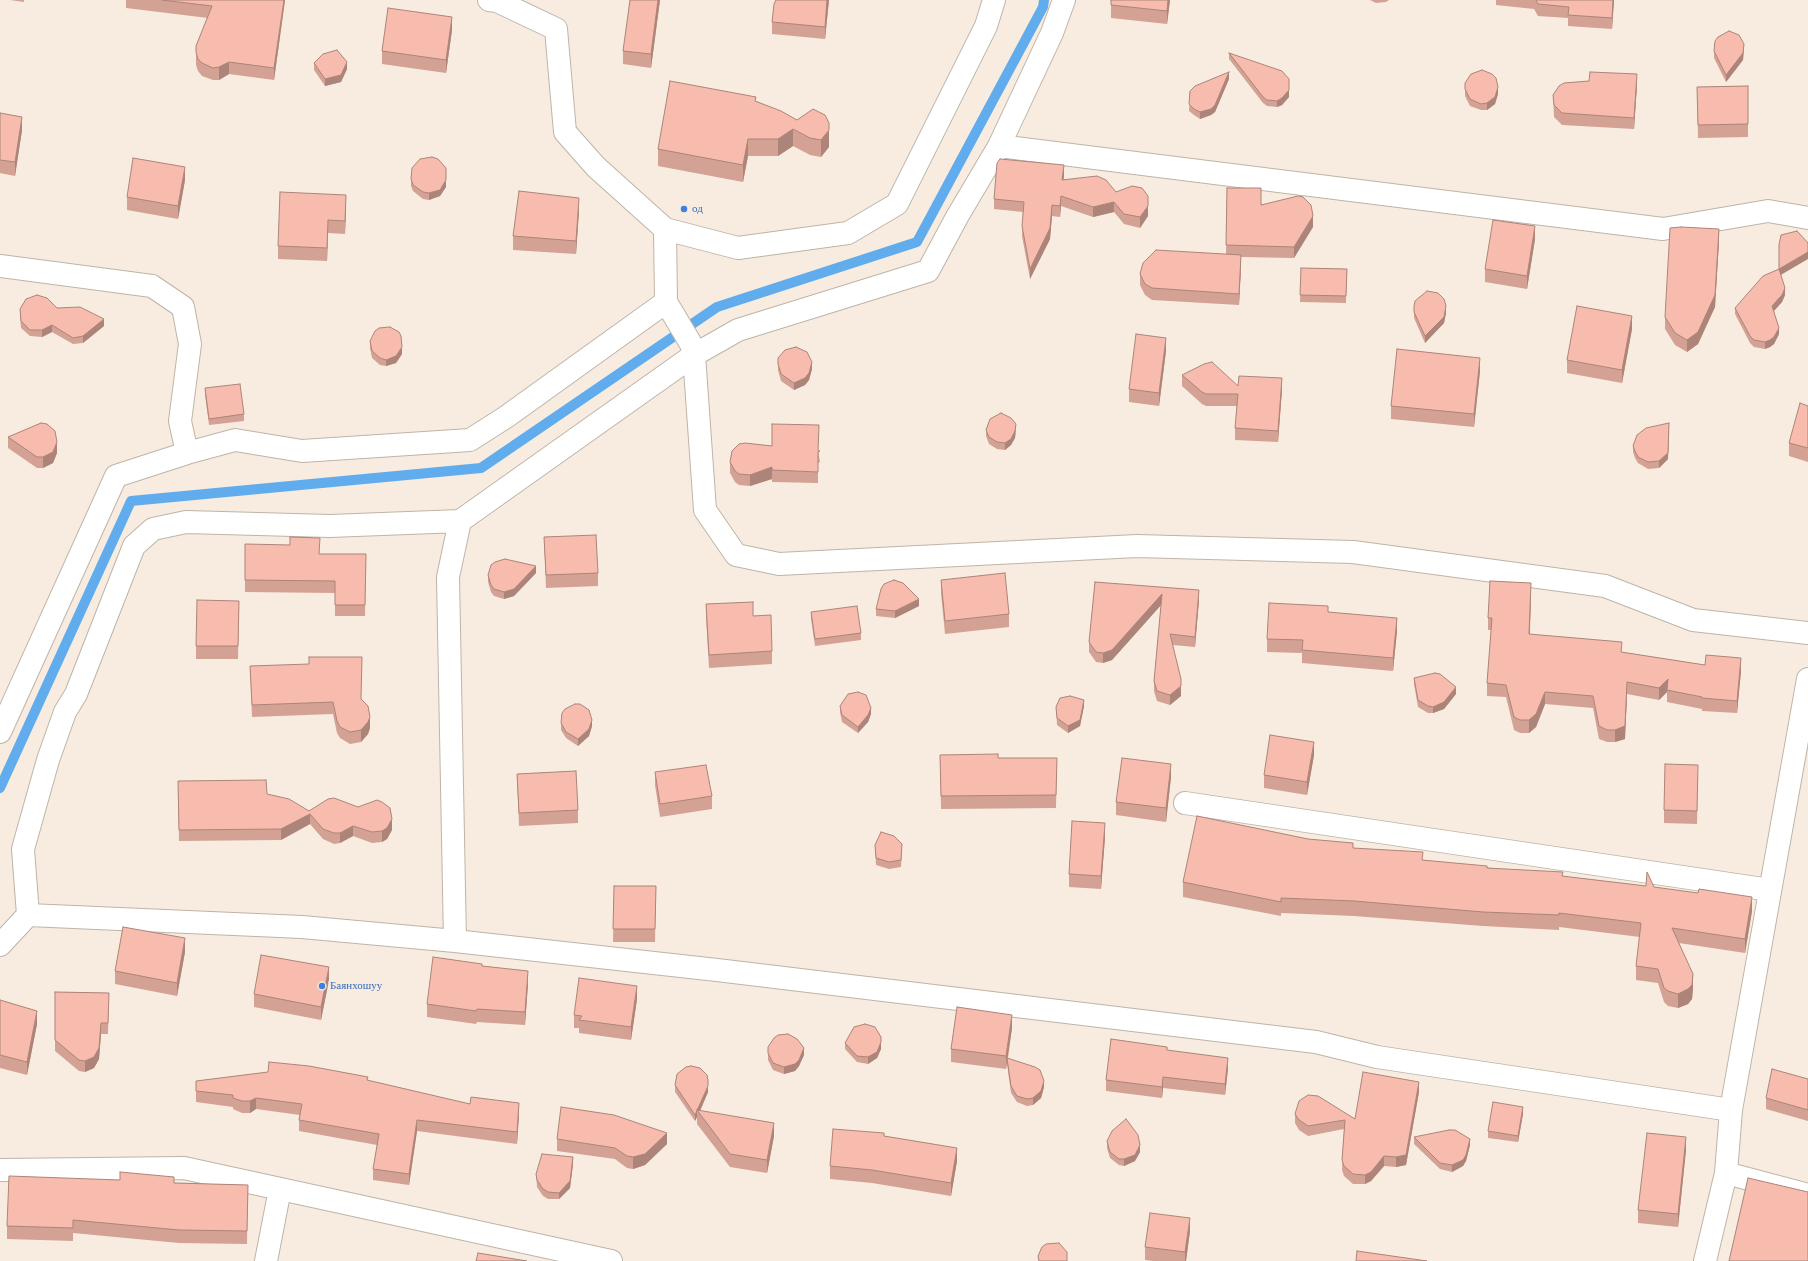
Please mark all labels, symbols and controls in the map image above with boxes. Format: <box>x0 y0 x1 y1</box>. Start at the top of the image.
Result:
place label: од <box>692 202 703 216</box>
marker: од <box>679 204 689 214</box>
place label: Баянхошуу <box>330 979 382 993</box>
marker: Баянхошуу <box>317 981 327 991</box>

